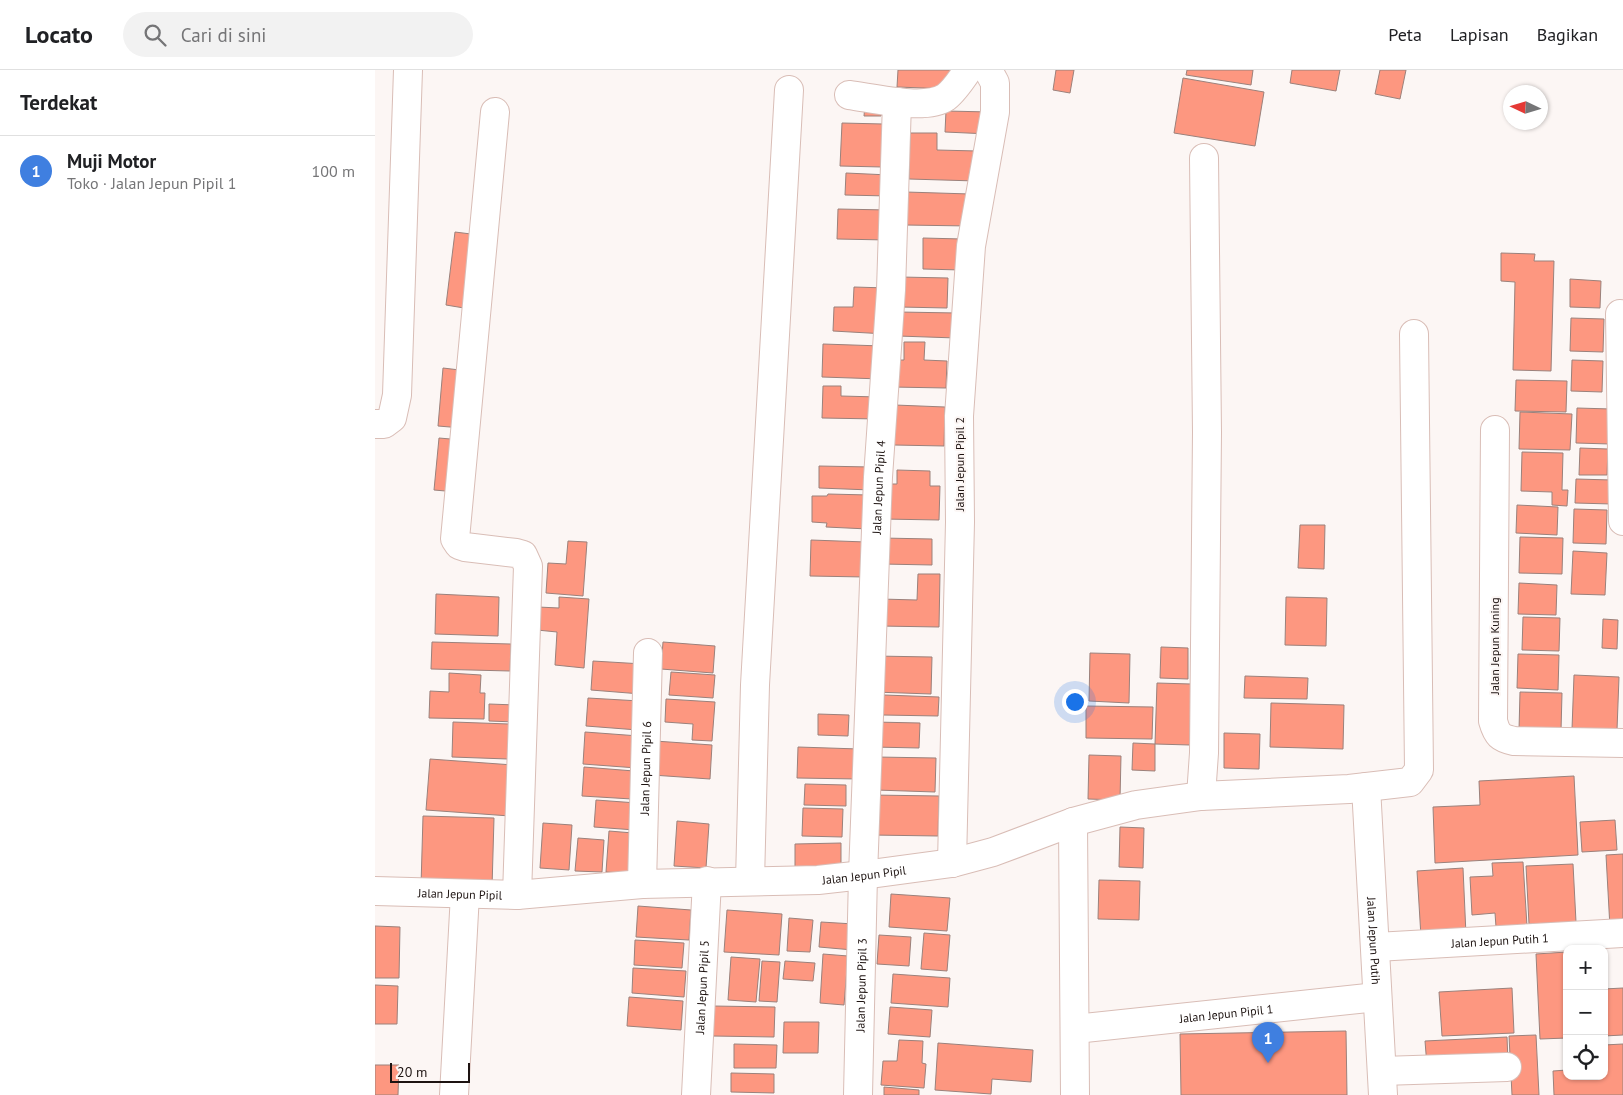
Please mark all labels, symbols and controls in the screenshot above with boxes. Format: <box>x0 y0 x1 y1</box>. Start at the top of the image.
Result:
search box <box>123 12 473 57</box>
text: Locato <box>25 19 93 50</box>
icon: search <box>141 21 169 49</box>
text: Cari di sini <box>181 23 266 47</box>
text: Peta <box>1388 23 1422 46</box>
text: Lapisan <box>1450 23 1509 46</box>
text: Bagikan <box>1537 23 1598 46</box>
north arrow <box>1503 85 1548 130</box>
text: Terdekat <box>20 89 97 116</box>
text: Muji Motor <box>67 149 156 173</box>
text: 1 <box>31 161 41 181</box>
text: 100 m <box>312 161 355 181</box>
text: Toko · Jalan Jepun Pipil 1 <box>67 173 236 193</box>
street label: Jalan Jepun Pipil 2 <box>952 417 967 512</box>
street label: Jalan Jepun Pipil 4 <box>868 439 888 536</box>
street label: Jalan Jepun Kuning <box>1487 597 1502 696</box>
your location <box>1062 689 1088 715</box>
street label: Jalan Jepun Pipil 6 <box>636 721 654 816</box>
street label: Jalan Jepun Pipil <box>820 862 907 887</box>
street label: Jalan Jepun Pipil <box>417 885 503 902</box>
street label: Jalan Jepun Putih <box>1365 896 1384 985</box>
street label: Jalan Jepun Putih 1 <box>1450 930 1549 950</box>
street label: Jalan Jepun Pipil 3 <box>852 938 869 1033</box>
street label: Jalan Jepun Pipil 5 <box>692 940 711 1035</box>
map controls <box>1563 945 1608 1080</box>
button: + <box>1563 945 1608 990</box>
button: − <box>1563 990 1608 1035</box>
street label: Jalan Jepun Pipil 1 <box>1178 1001 1274 1026</box>
pin: 1 <box>1252 1022 1284 1063</box>
button: locate <box>1563 1035 1608 1080</box>
scale bar <box>390 1060 470 1083</box>
text: 20 m <box>397 1063 427 1081</box>

